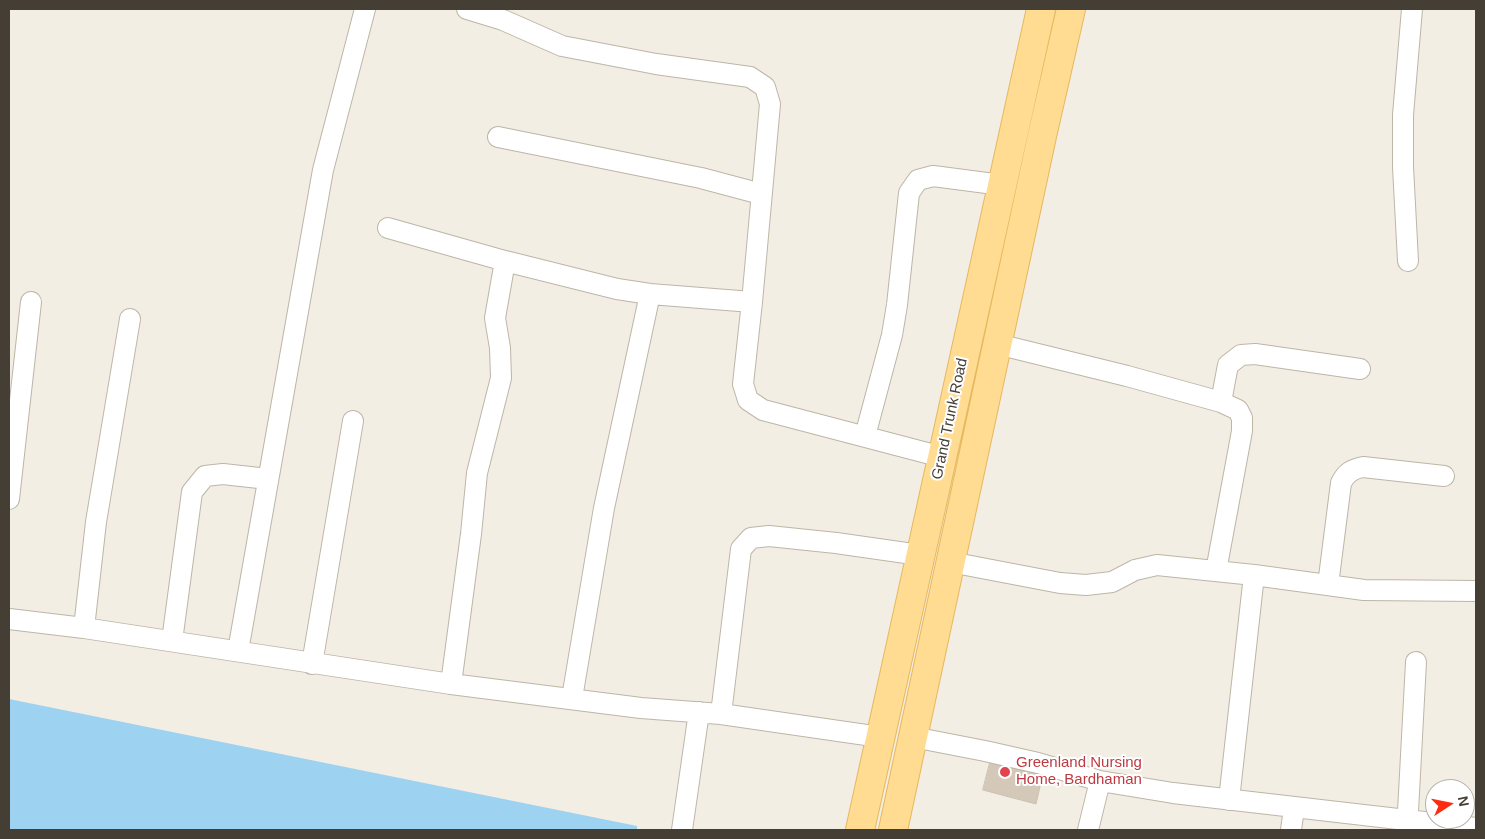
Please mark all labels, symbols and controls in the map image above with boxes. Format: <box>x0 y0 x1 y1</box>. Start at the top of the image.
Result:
street label: Grand Trunk Road <box>928 357 972 481</box>
place label: Greenland Nursing Home, Bardhaman <box>1016 754 1142 789</box>
marker: Greenland Nursing Home, Bardhaman <box>998 765 1012 779</box>
north arrow <box>1425 779 1475 829</box>
text: N <box>1455 795 1473 808</box>

